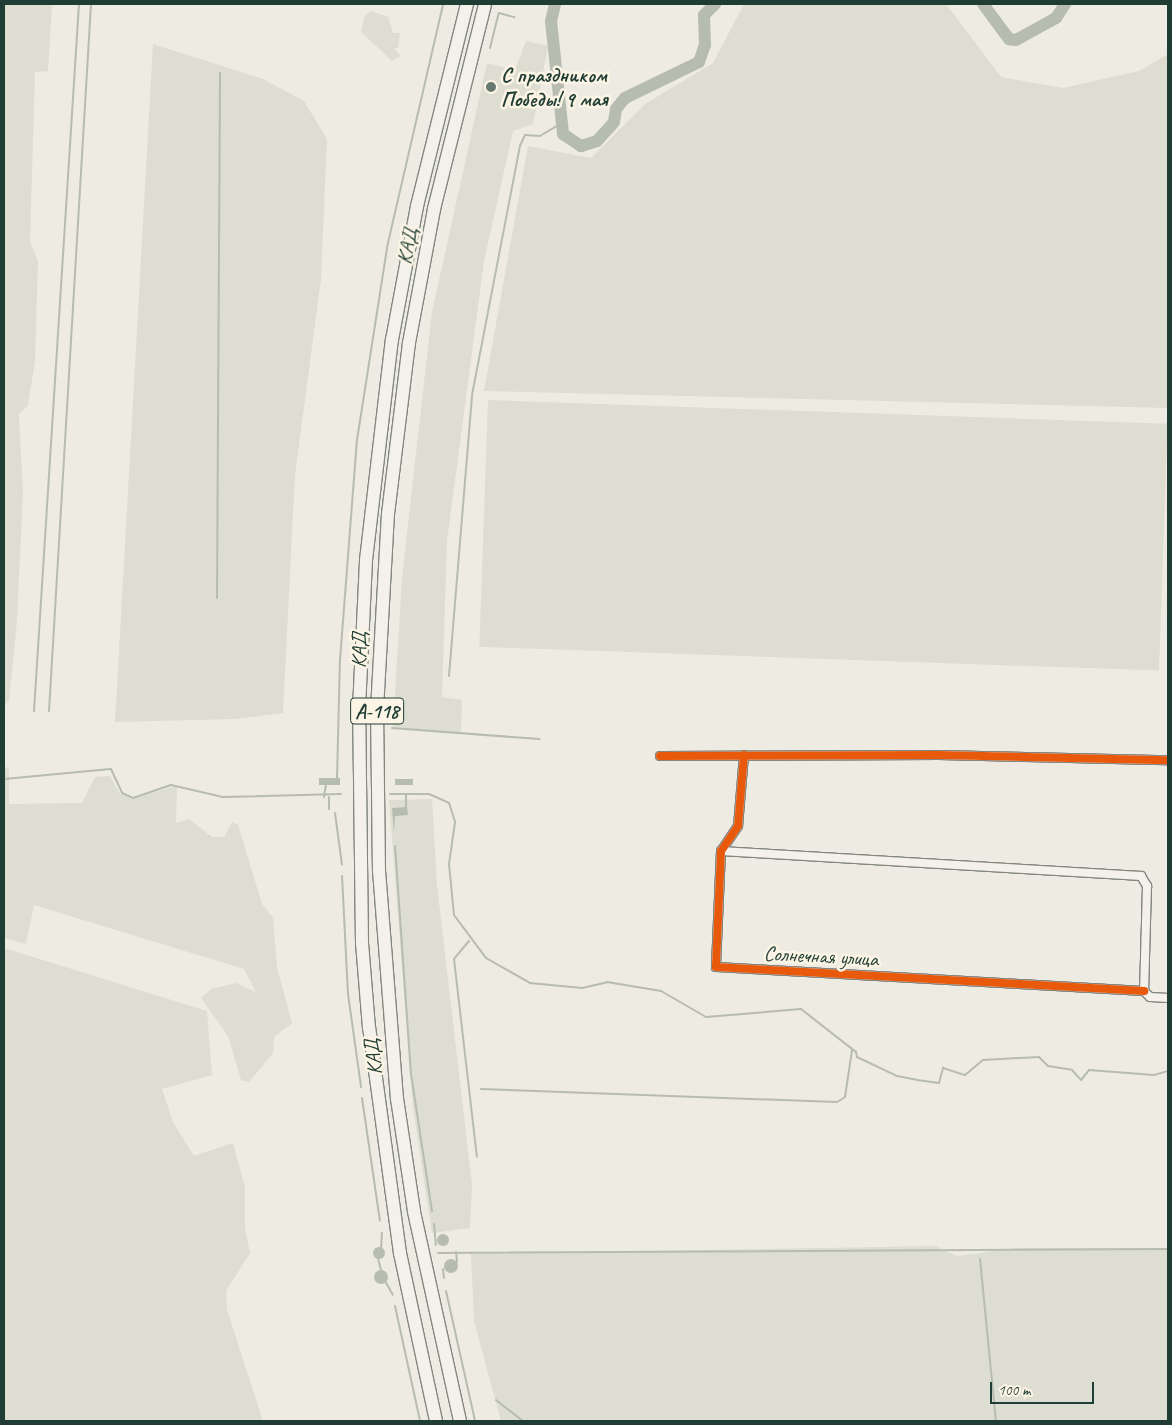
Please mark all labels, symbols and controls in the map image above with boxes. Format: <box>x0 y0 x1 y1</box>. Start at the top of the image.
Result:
place label: С праздником Победы! 9 мая <box>501 62 608 112</box>
marker: С праздником Победы! 9 мая <box>485 81 497 93</box>
street label: КАД <box>391 226 423 266</box>
street label: КАД <box>346 631 372 669</box>
road number: А-118 <box>350 694 404 728</box>
street label: Солнечная улица <box>762 940 880 972</box>
street label: КАД <box>359 1038 387 1076</box>
scale bar <box>992 1372 1096 1404</box>
text: 100 m <box>998 1381 1030 1400</box>

